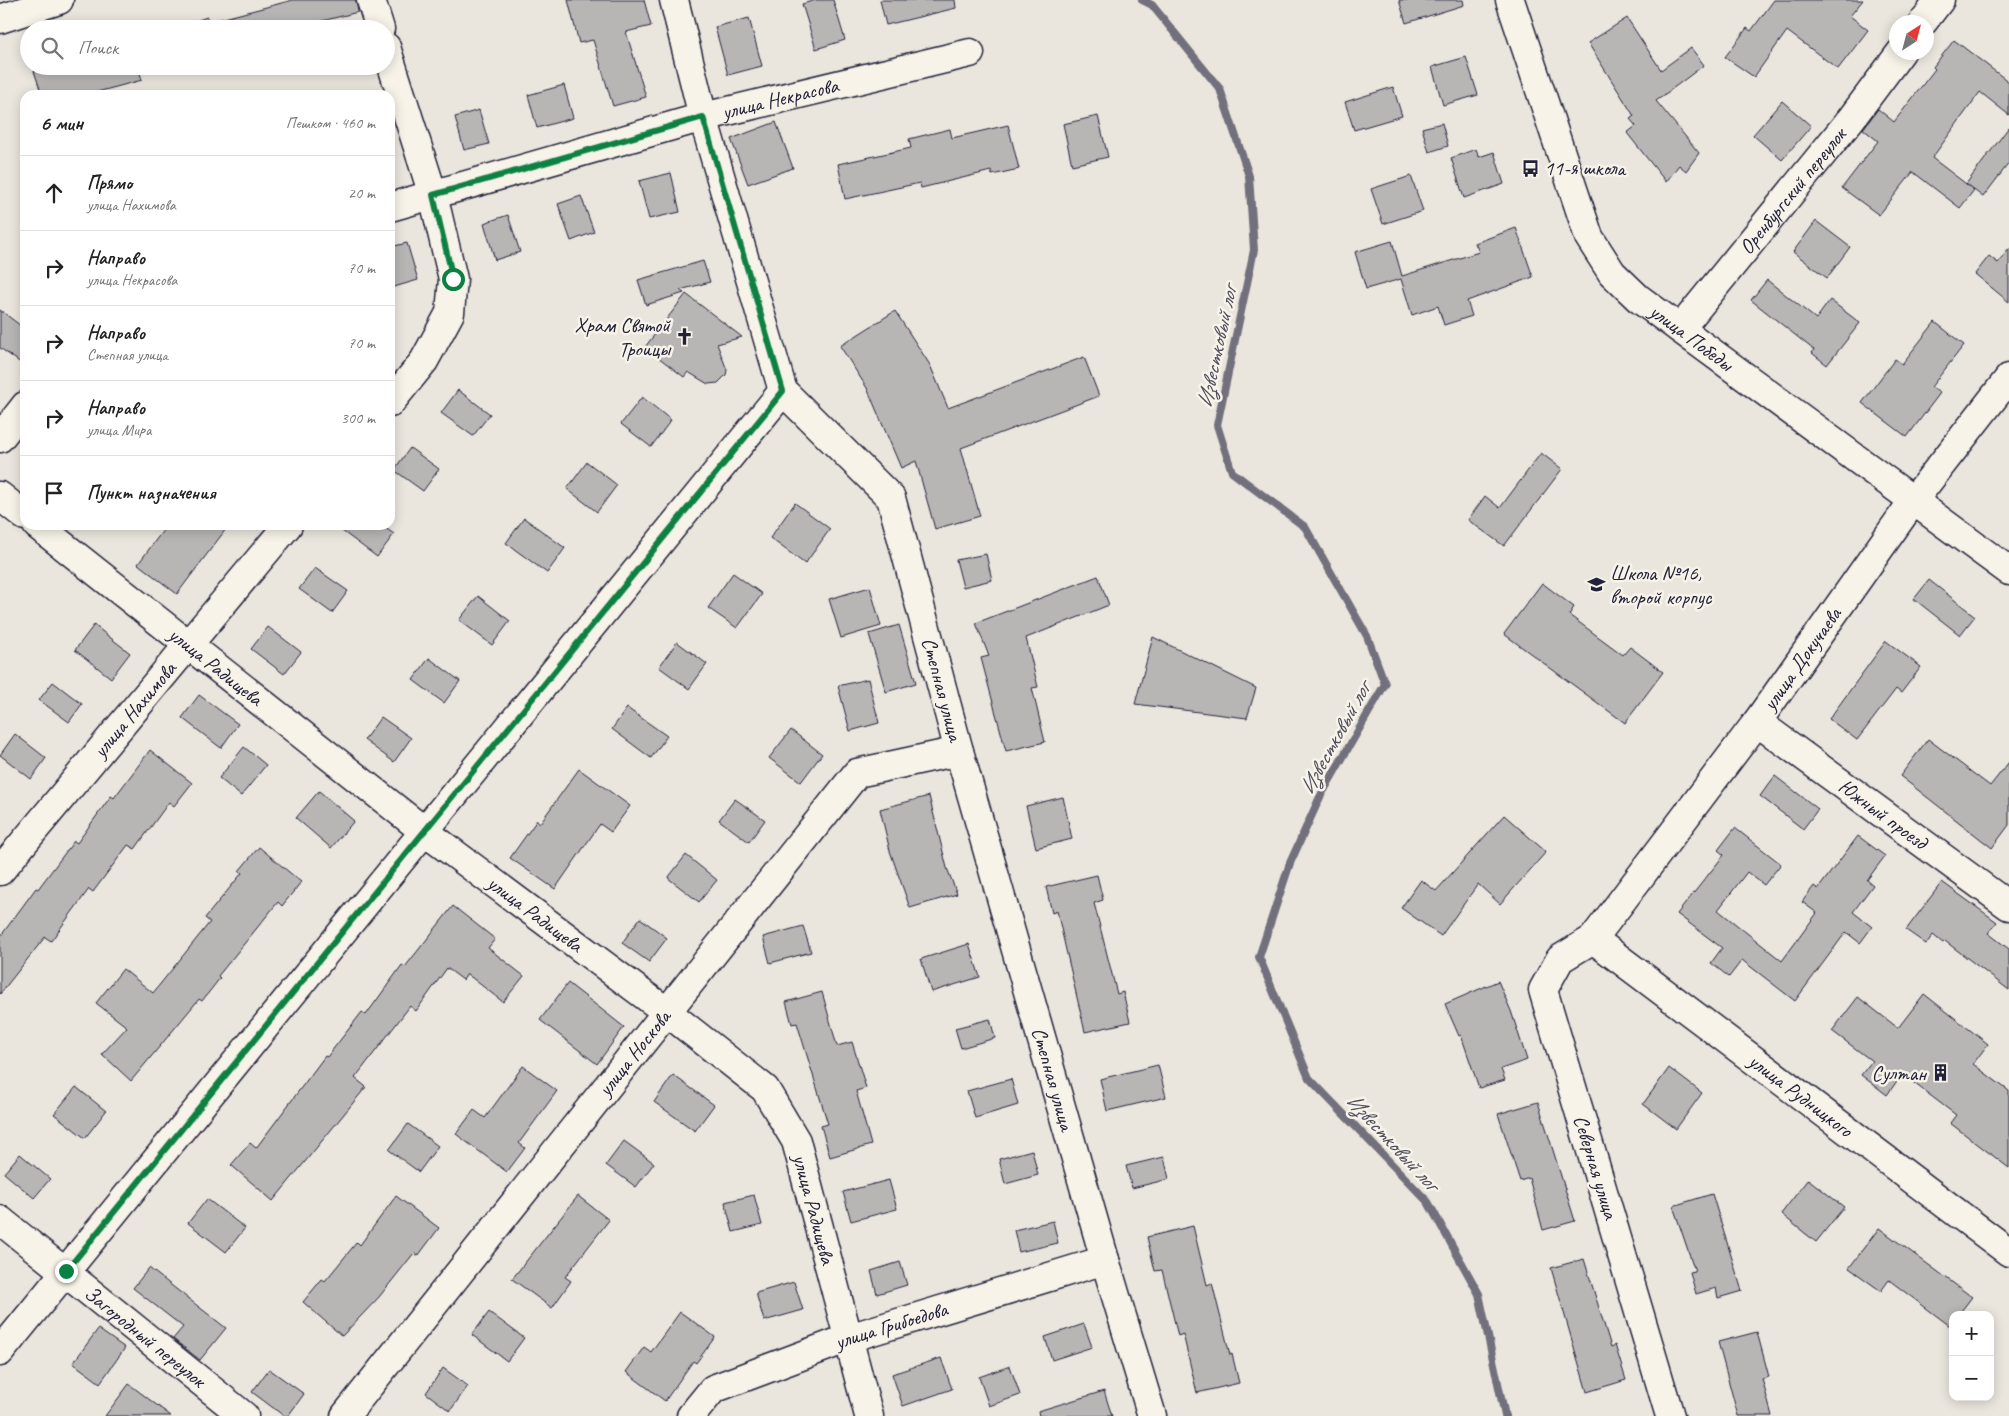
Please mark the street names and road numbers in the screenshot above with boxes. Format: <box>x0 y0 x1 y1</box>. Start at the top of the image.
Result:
street label: улица Некрасова <box>717 72 843 125</box>
street label: Оренбургский переулок <box>1733 121 1853 259</box>
street label: улица Победы <box>1643 297 1740 378</box>
street label: улица Докучаева <box>1755 601 1848 717</box>
street label: улица Радищева <box>162 620 269 713</box>
street label: Степная улица <box>916 635 969 746</box>
street label: улица Нахимова <box>86 655 183 764</box>
street label: Южный проезд <box>1834 773 1935 857</box>
street label: улица Радищева <box>481 869 590 959</box>
street label: улица Носкова <box>591 1003 678 1103</box>
street label: Степная улица <box>1026 1024 1081 1136</box>
street label: улица Рудницкого <box>1742 1047 1859 1144</box>
street label: Северная улица <box>1568 1112 1625 1224</box>
street label: улица Радищева <box>787 1149 842 1269</box>
street label: Загородный переулок <box>79 1280 213 1394</box>
street label: улица Грибоедова <box>829 1295 952 1356</box>

